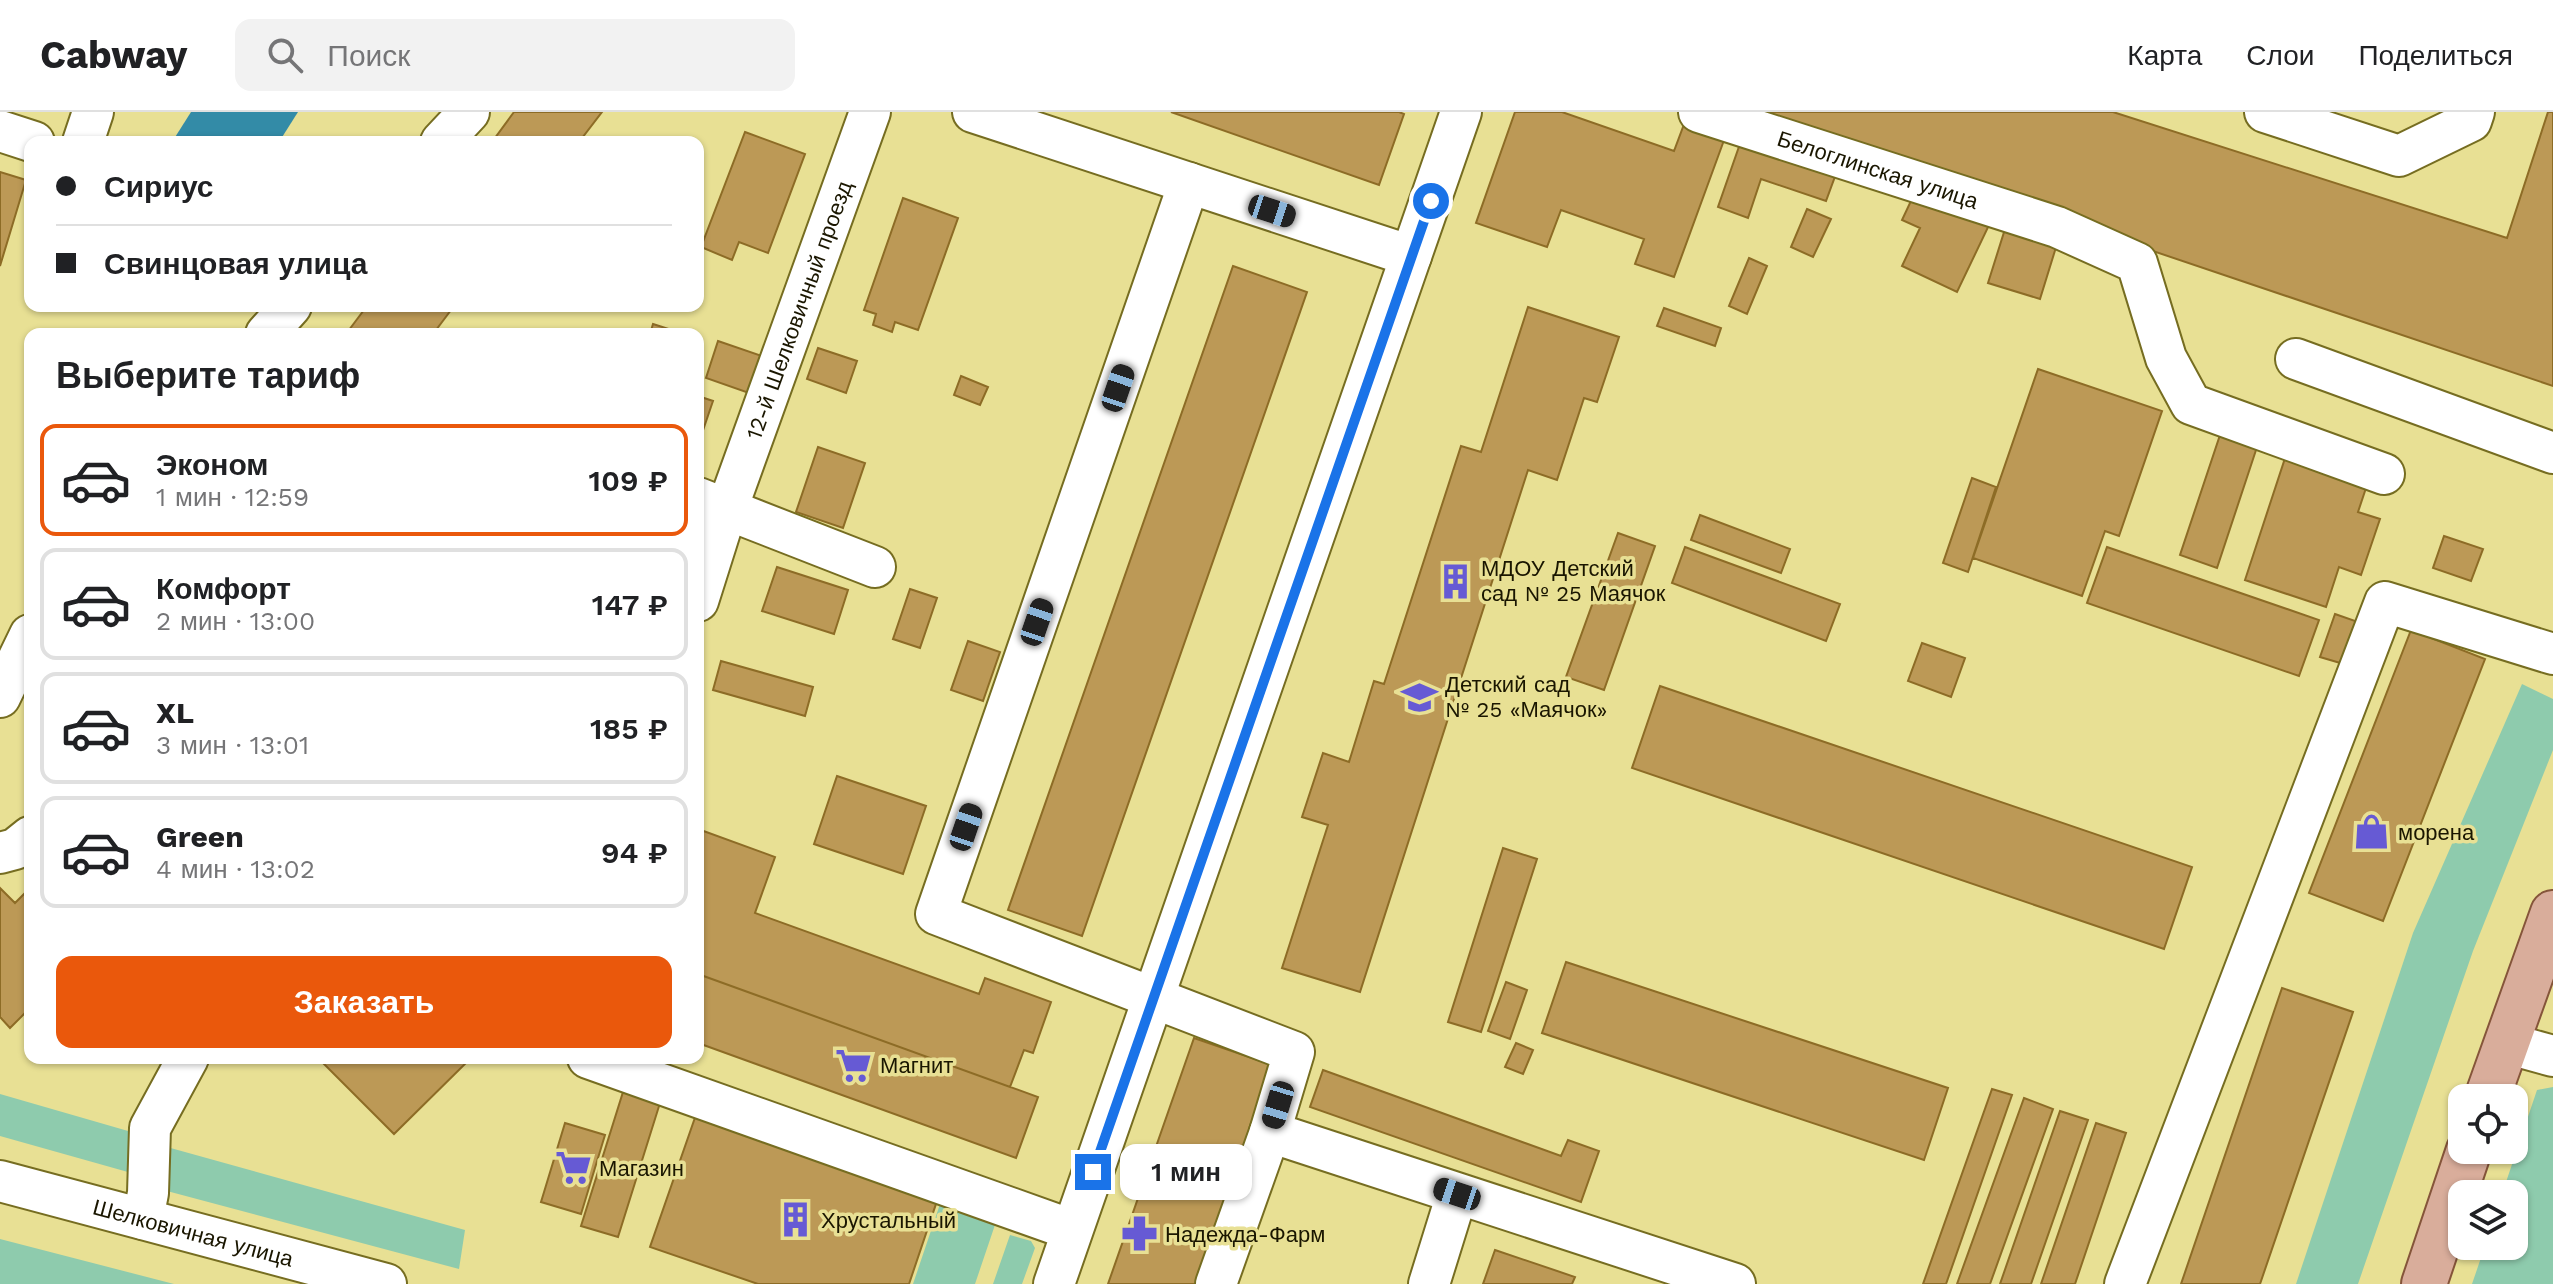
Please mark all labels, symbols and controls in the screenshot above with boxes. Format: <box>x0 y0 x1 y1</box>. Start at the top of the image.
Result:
search box <box>235 19 795 91</box>
text: Cabway <box>40 33 187 77</box>
icon: search <box>263 33 307 77</box>
text: Поиск <box>327 38 411 73</box>
text: Карта <box>2127 39 2202 72</box>
text: Слои <box>2246 39 2314 72</box>
text: Поделиться <box>2358 39 2513 72</box>
street label: Белоглинская улица <box>1774 126 1982 214</box>
text: Сириус <box>104 169 214 204</box>
street label: 12-й Шелковичный проезд <box>741 177 857 442</box>
route start <box>1413 183 1449 219</box>
car <box>1245 192 1299 230</box>
text: Свинцовая улица <box>104 246 368 281</box>
text: Выберите тариф <box>56 355 360 397</box>
car <box>1099 361 1137 415</box>
icon: car <box>60 444 132 516</box>
text: Эконом <box>156 447 269 482</box>
text: 109 ₽ <box>589 463 668 498</box>
text: 1 мин · 12:59 <box>156 482 309 512</box>
place label: МДОУ Детский сад № 25 Маячок <box>1481 556 1666 606</box>
building icon: МДОУ Детский сад № 25 Маячок <box>1436 562 1474 600</box>
icon: car <box>60 568 132 640</box>
text: Комфорт <box>156 571 291 606</box>
text: 147 ₽ <box>592 587 668 622</box>
car <box>1018 595 1056 649</box>
text: 2 мин · 13:00 <box>156 606 315 636</box>
place label: Детский сад № 25 «Маячок» <box>1445 672 1607 722</box>
school or university icon: Детский сад № 25 «Маячок» <box>1400 678 1438 716</box>
icon: car <box>60 692 132 764</box>
text: XL <box>156 695 194 730</box>
text: 185 ₽ <box>590 711 668 746</box>
text: 3 мин · 13:01 <box>156 730 309 760</box>
car <box>947 800 985 854</box>
shop icon: морена <box>2353 813 2391 851</box>
icon: car <box>60 816 132 888</box>
text: Green <box>156 819 244 854</box>
place label: морена <box>2398 820 2475 845</box>
text: 94 ₽ <box>601 835 668 870</box>
text: 4 мин · 13:02 <box>156 854 315 884</box>
button: Заказать <box>56 956 672 1048</box>
supermarket icon: Магнит <box>835 1046 873 1084</box>
place label: Магнит <box>880 1053 953 1078</box>
car <box>1260 1079 1296 1131</box>
map controls <box>2448 1084 2528 1260</box>
button: locate <box>2448 1084 2528 1164</box>
callout: 1 мин <box>1121 1144 1253 1200</box>
supermarket icon: Магазин <box>554 1149 592 1187</box>
route end <box>1075 1154 1111 1190</box>
place label: Магазин <box>599 1156 684 1181</box>
text: 1 мин <box>1151 1157 1221 1187</box>
car <box>1430 1175 1484 1213</box>
button: layers <box>2448 1180 2528 1260</box>
street label: Шелковичная улица <box>90 1194 297 1271</box>
building icon: Хрустальный <box>776 1201 814 1239</box>
place label: Хрустальный <box>821 1208 956 1233</box>
pharmacy icon: Надежда-Фарм <box>1120 1215 1158 1253</box>
place label: Надежда-Фарм <box>1165 1222 1325 1247</box>

